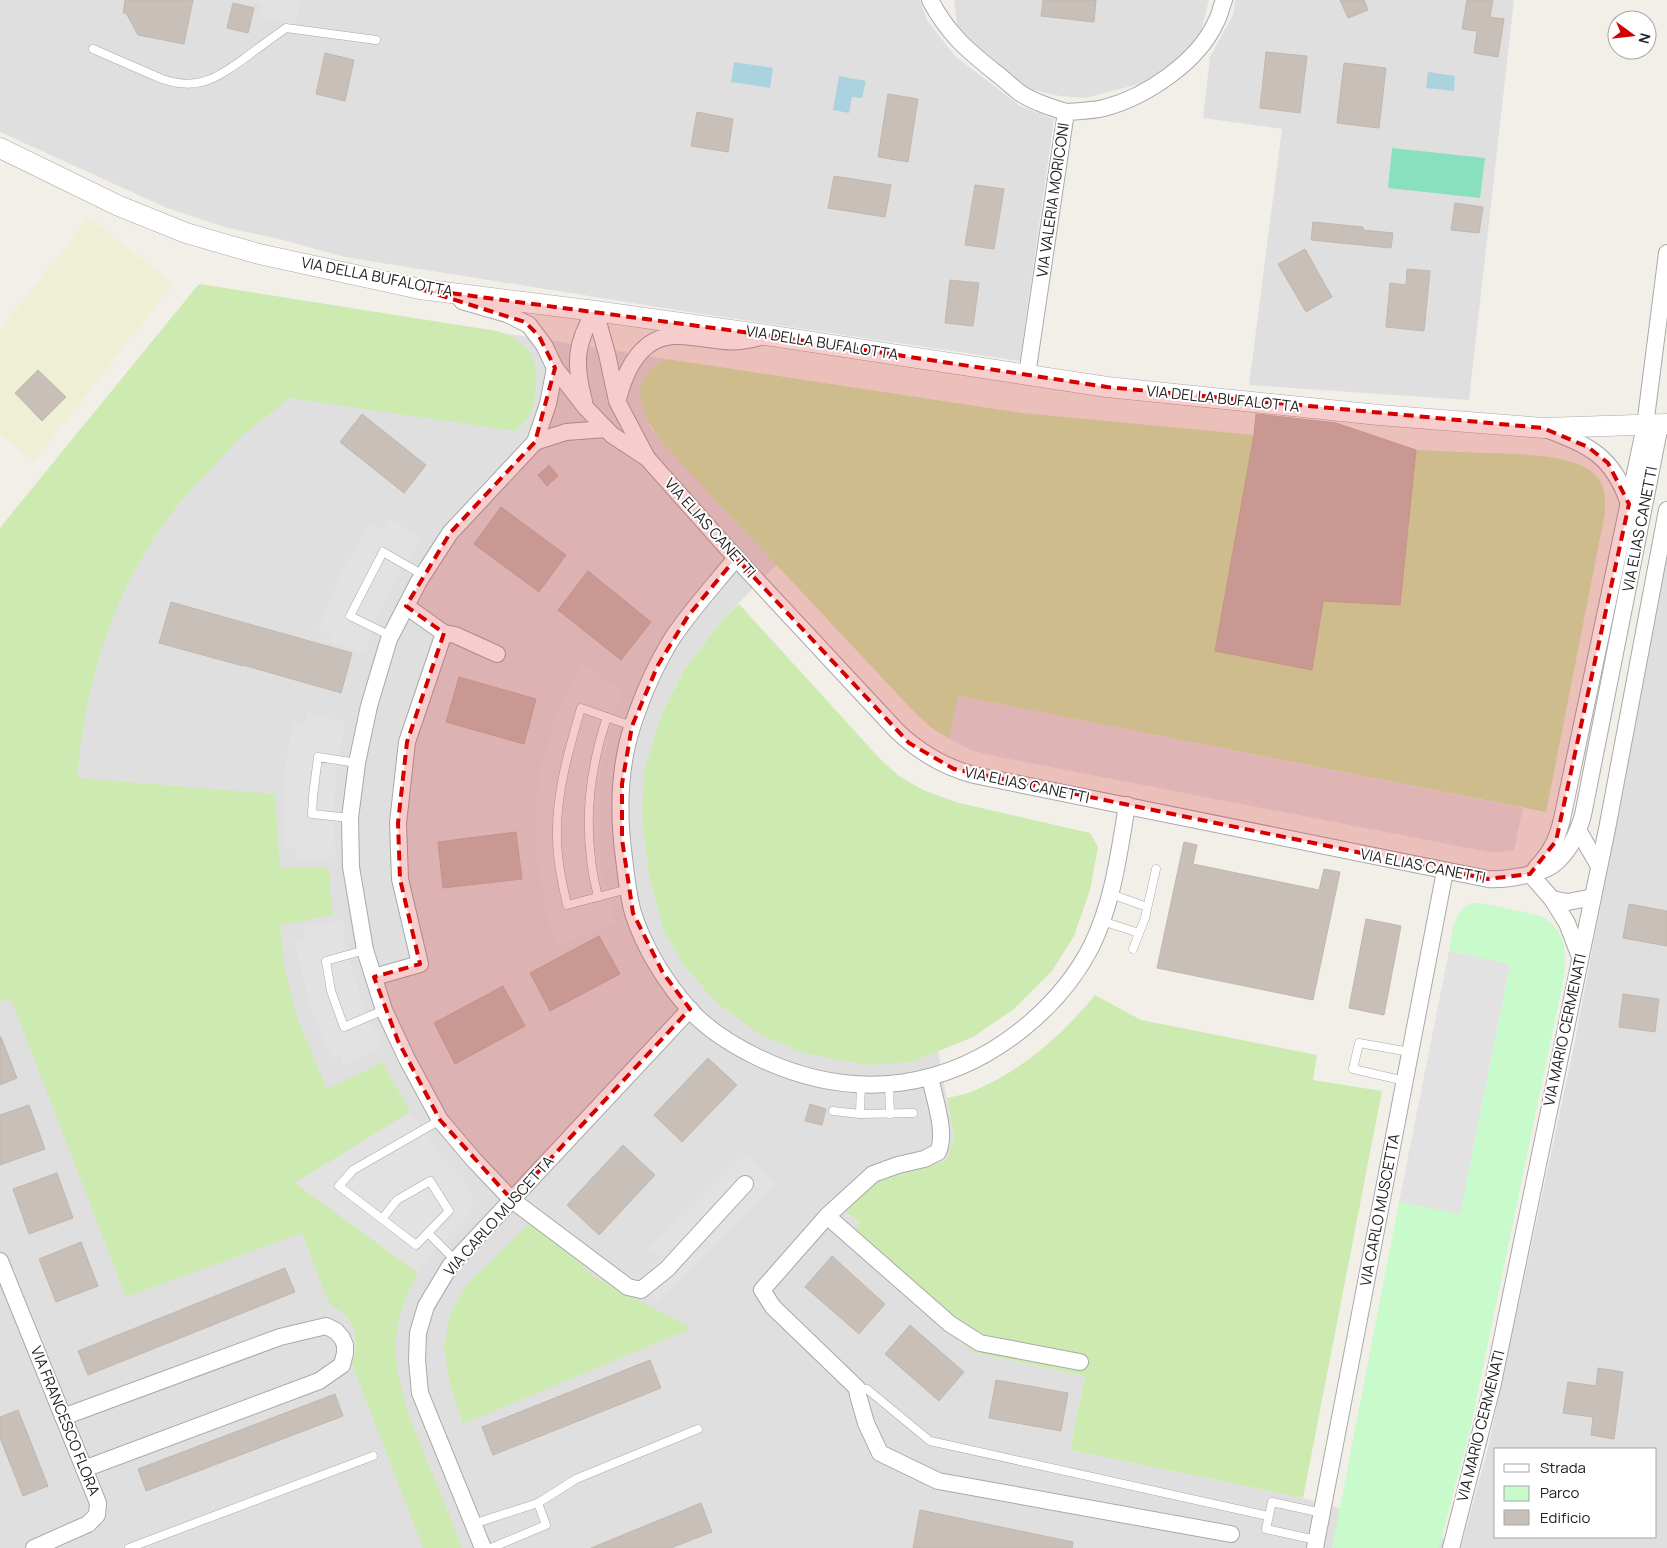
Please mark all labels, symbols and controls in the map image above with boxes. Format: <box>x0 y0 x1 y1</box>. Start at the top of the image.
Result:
north arrow <box>1607 10 1657 60</box>
text: N <box>1635 31 1656 46</box>
street label: VIA VALERIA MORICONI <box>1031 121 1074 279</box>
street label: VIA DELLA BUFALOTTA <box>299 252 455 302</box>
street label: VIA DELLA BUFALOTTA <box>744 320 900 365</box>
street label: VIA DELLA BUFALOTTA <box>1145 380 1301 417</box>
street label: VIA ELIAS CANETTI <box>1617 464 1662 593</box>
street label: VIA ELIAS CANETTI <box>660 473 761 582</box>
street label: VIA ELIAS CANETTI <box>963 761 1092 808</box>
street label: VIA ELIAS CANETTI <box>1359 843 1488 888</box>
street label: VIA MARIO CERMENATI <box>1538 952 1591 1108</box>
street label: VIA CARLO MUSCETTA <box>1354 1131 1405 1288</box>
street label: VIA CARLO MUSCETTA <box>439 1151 559 1280</box>
street label: VIA FRANCESCO FLORA <box>26 1343 105 1499</box>
street label: VIA MARIO CERMENATI <box>1452 1348 1509 1504</box>
legend <box>1494 1448 1657 1538</box>
text: Strada <box>1540 1457 1586 1478</box>
text: Parco <box>1540 1482 1579 1503</box>
text: Edificio <box>1540 1507 1591 1528</box>

